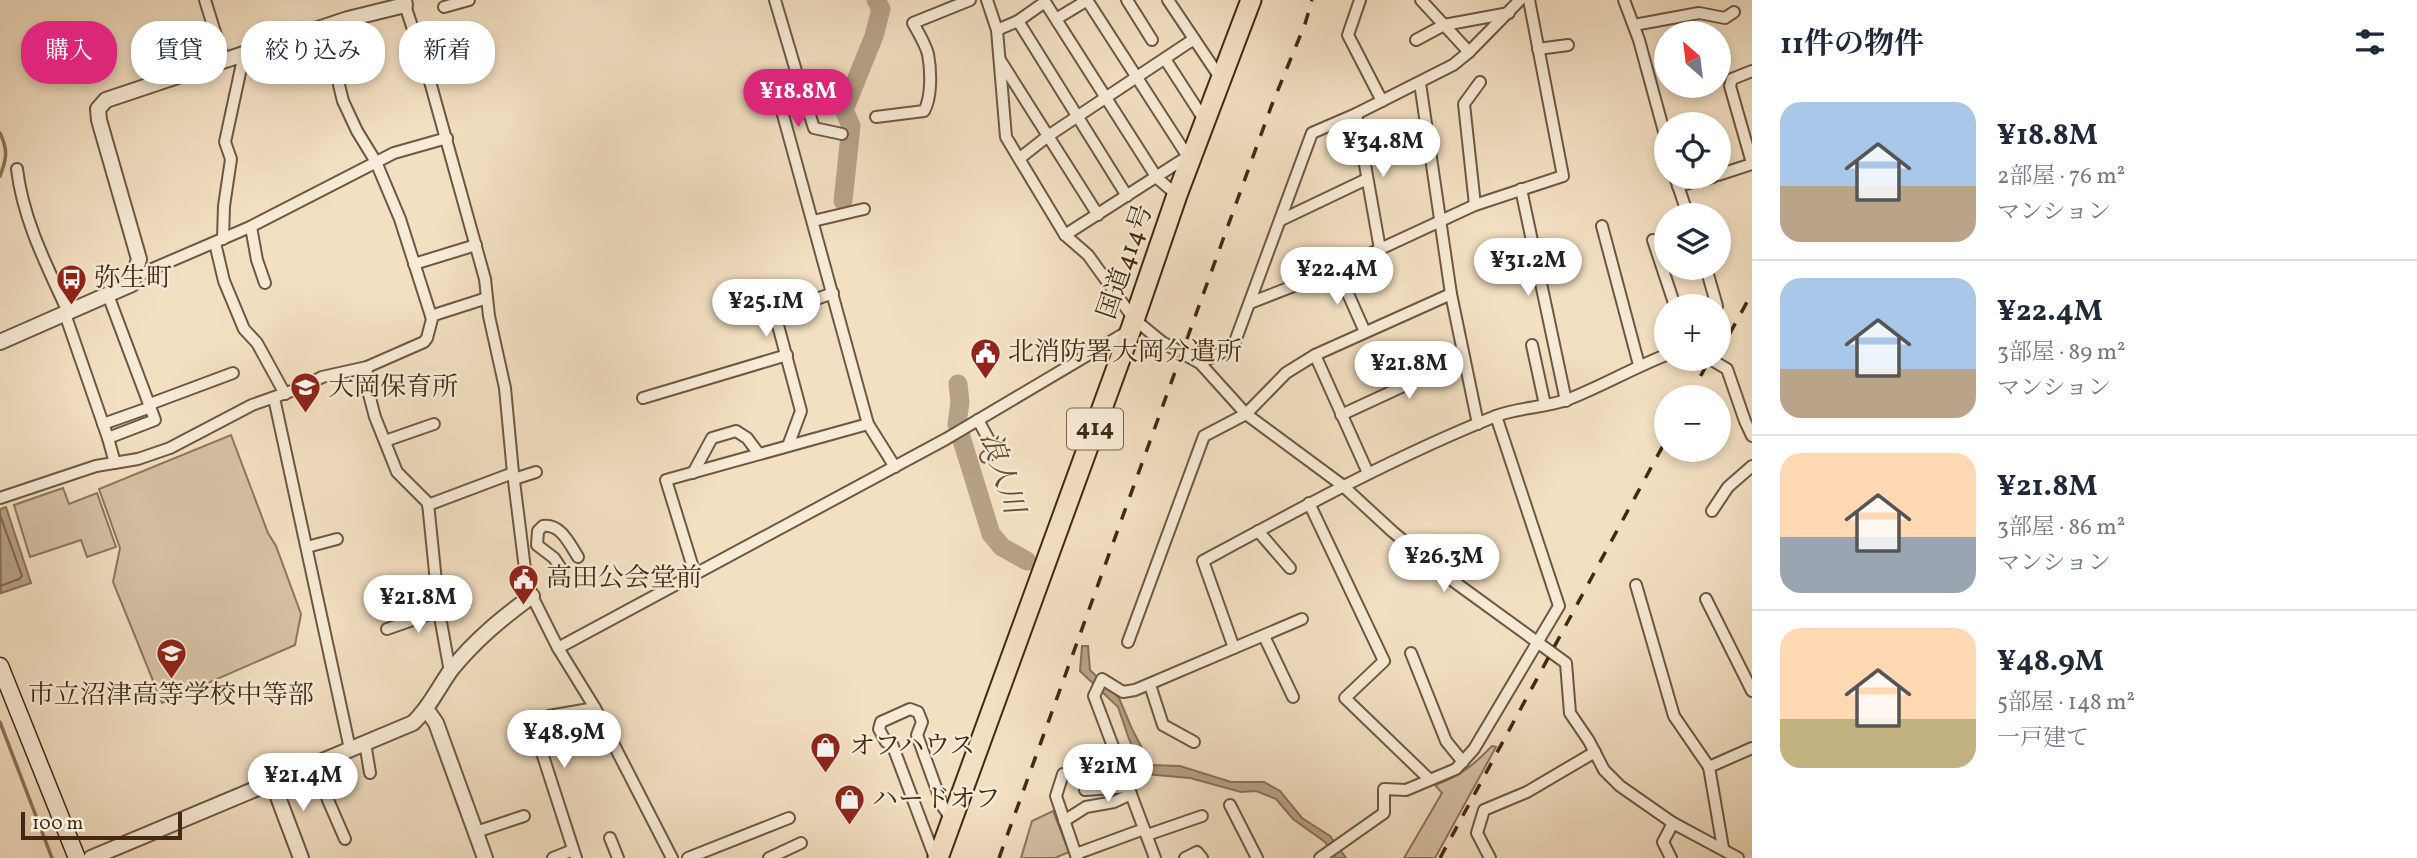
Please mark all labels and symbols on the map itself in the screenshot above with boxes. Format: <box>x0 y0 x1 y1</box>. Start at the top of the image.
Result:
north arrow <box>1654 21 1731 98</box>
pin: ¥18.8M <box>741 69 855 129</box>
pin: ¥34.8M <box>1326 120 1440 179</box>
street label: 国道414号 <box>1090 200 1162 324</box>
pin: ¥31.2M <box>1471 238 1585 298</box>
pin: ¥22.4M <box>1280 247 1394 307</box>
place label: 弥生町 <box>94 261 172 297</box>
bus stop icon: 弥生町 <box>54 262 88 306</box>
pin: ¥25.1M <box>709 280 823 339</box>
place label: 北消防署大岡分遣所 <box>1008 335 1242 371</box>
public building icon: 北消防署大岡分遣所 <box>968 336 1002 380</box>
pin: ¥21.8M <box>1352 342 1466 401</box>
place label: 大岡保育所 <box>328 370 458 406</box>
school or university icon: 大岡保育所 <box>288 371 322 415</box>
road number: 414 <box>1067 408 1123 449</box>
water label: 浪人川 <box>969 427 1033 522</box>
pin: ¥26.3M <box>1387 534 1501 594</box>
place label: 高田公会堂前 <box>546 561 702 597</box>
public building icon: 高田公会堂前 <box>506 562 540 606</box>
pin: ¥21.8M <box>361 576 475 635</box>
school or university icon: 市立沼津高等学校中等部 <box>154 636 188 680</box>
place label: 市立沼津高等学校中等部 <box>28 678 314 714</box>
pin: ¥48.9M <box>507 710 621 770</box>
place label: オフハウス <box>849 729 975 765</box>
shop icon: オフハウス <box>809 730 843 774</box>
pin: ¥21M <box>1067 744 1149 804</box>
pin: ¥21.4M <box>246 754 360 813</box>
place label: ハードオフ <box>872 782 1000 818</box>
shop icon: ハードオフ <box>832 783 866 827</box>
scale bar <box>21 809 182 841</box>

